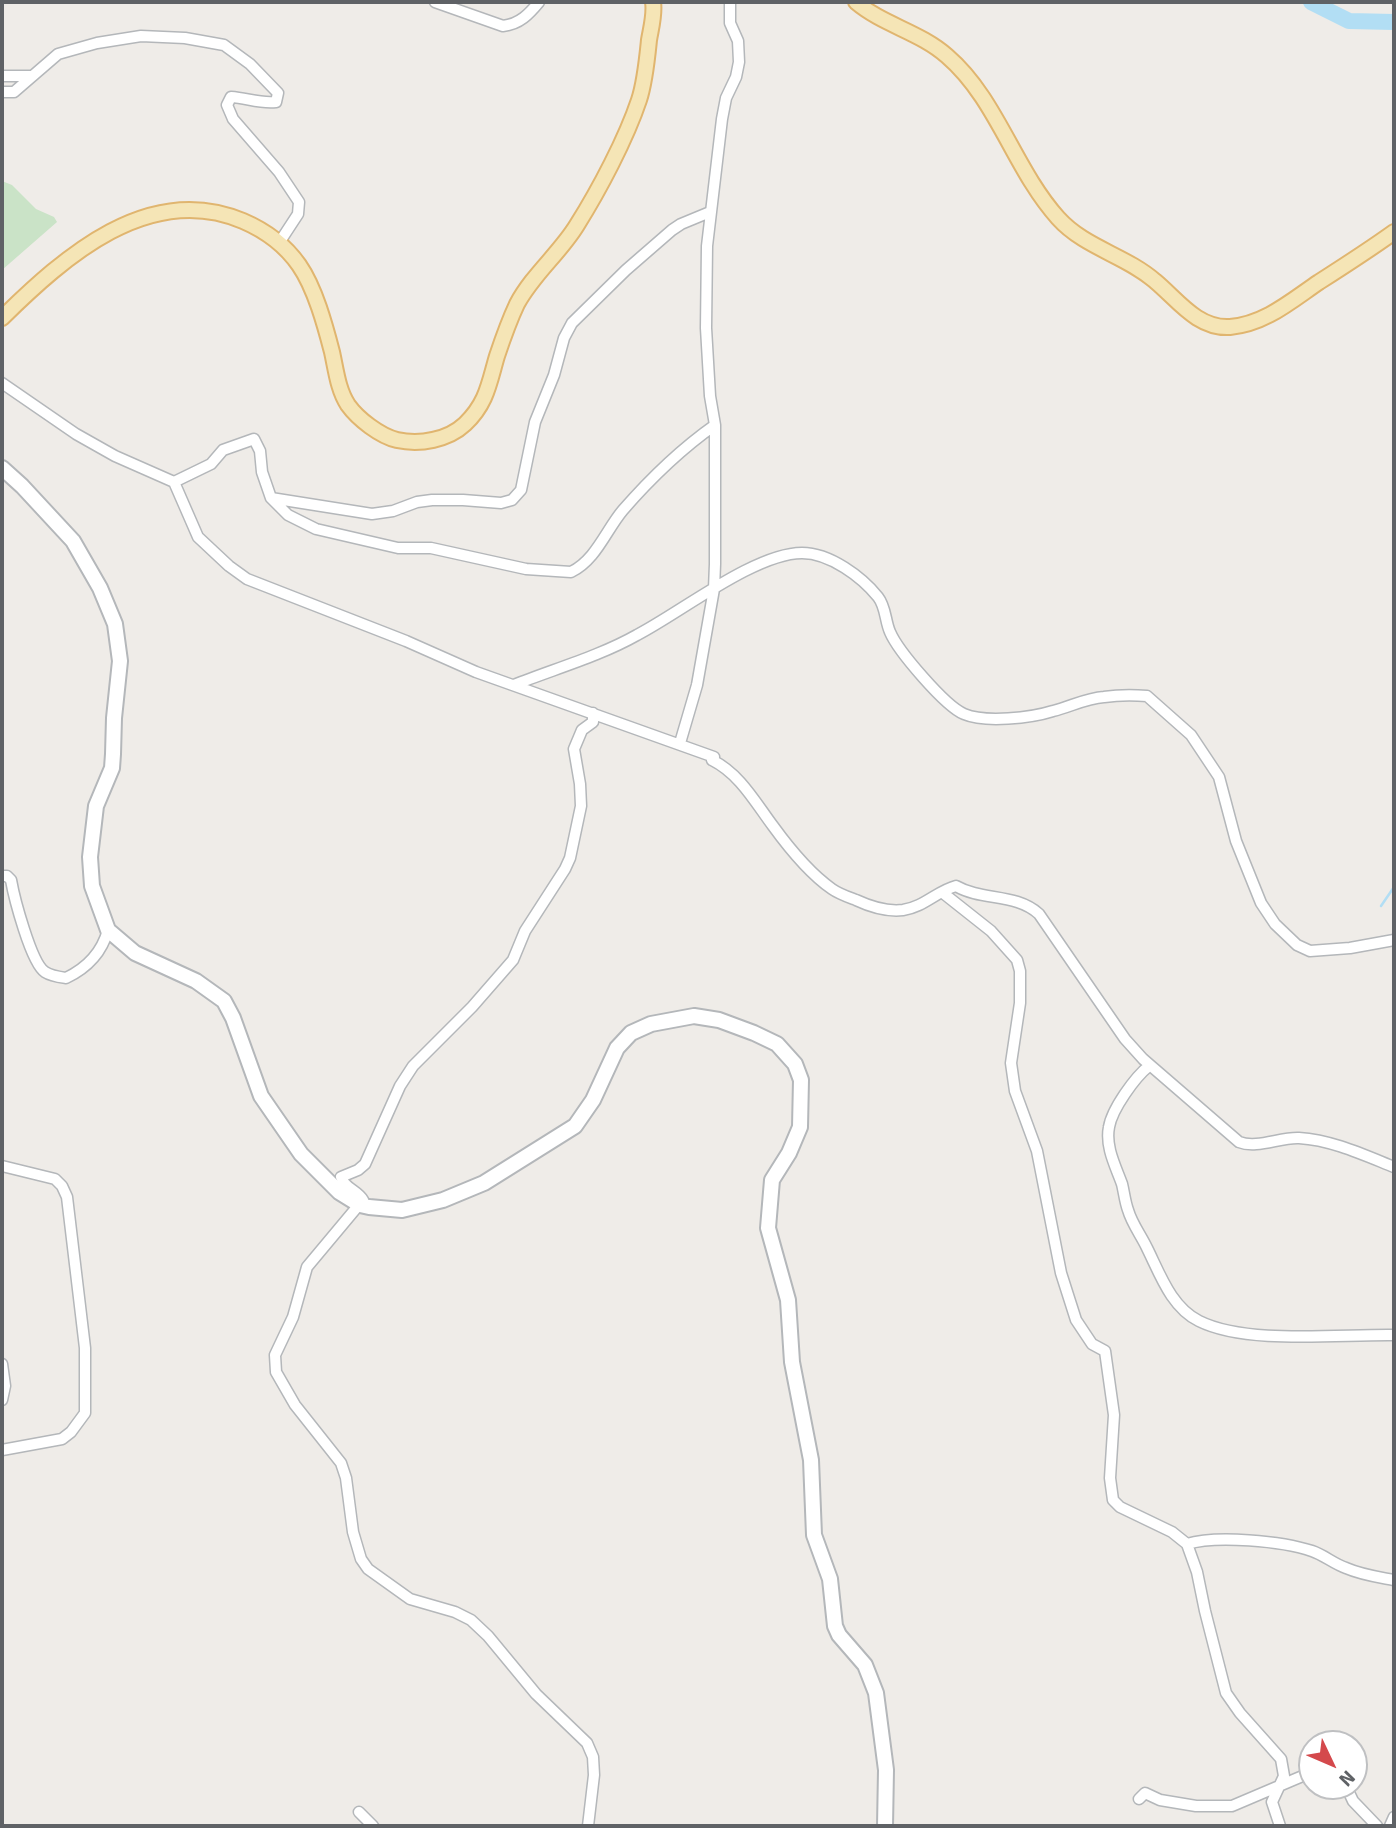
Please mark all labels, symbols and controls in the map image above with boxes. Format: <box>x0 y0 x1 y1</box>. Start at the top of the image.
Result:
north arrow <box>1298 1730 1368 1800</box>
text: N <box>1333 1765 1360 1791</box>

